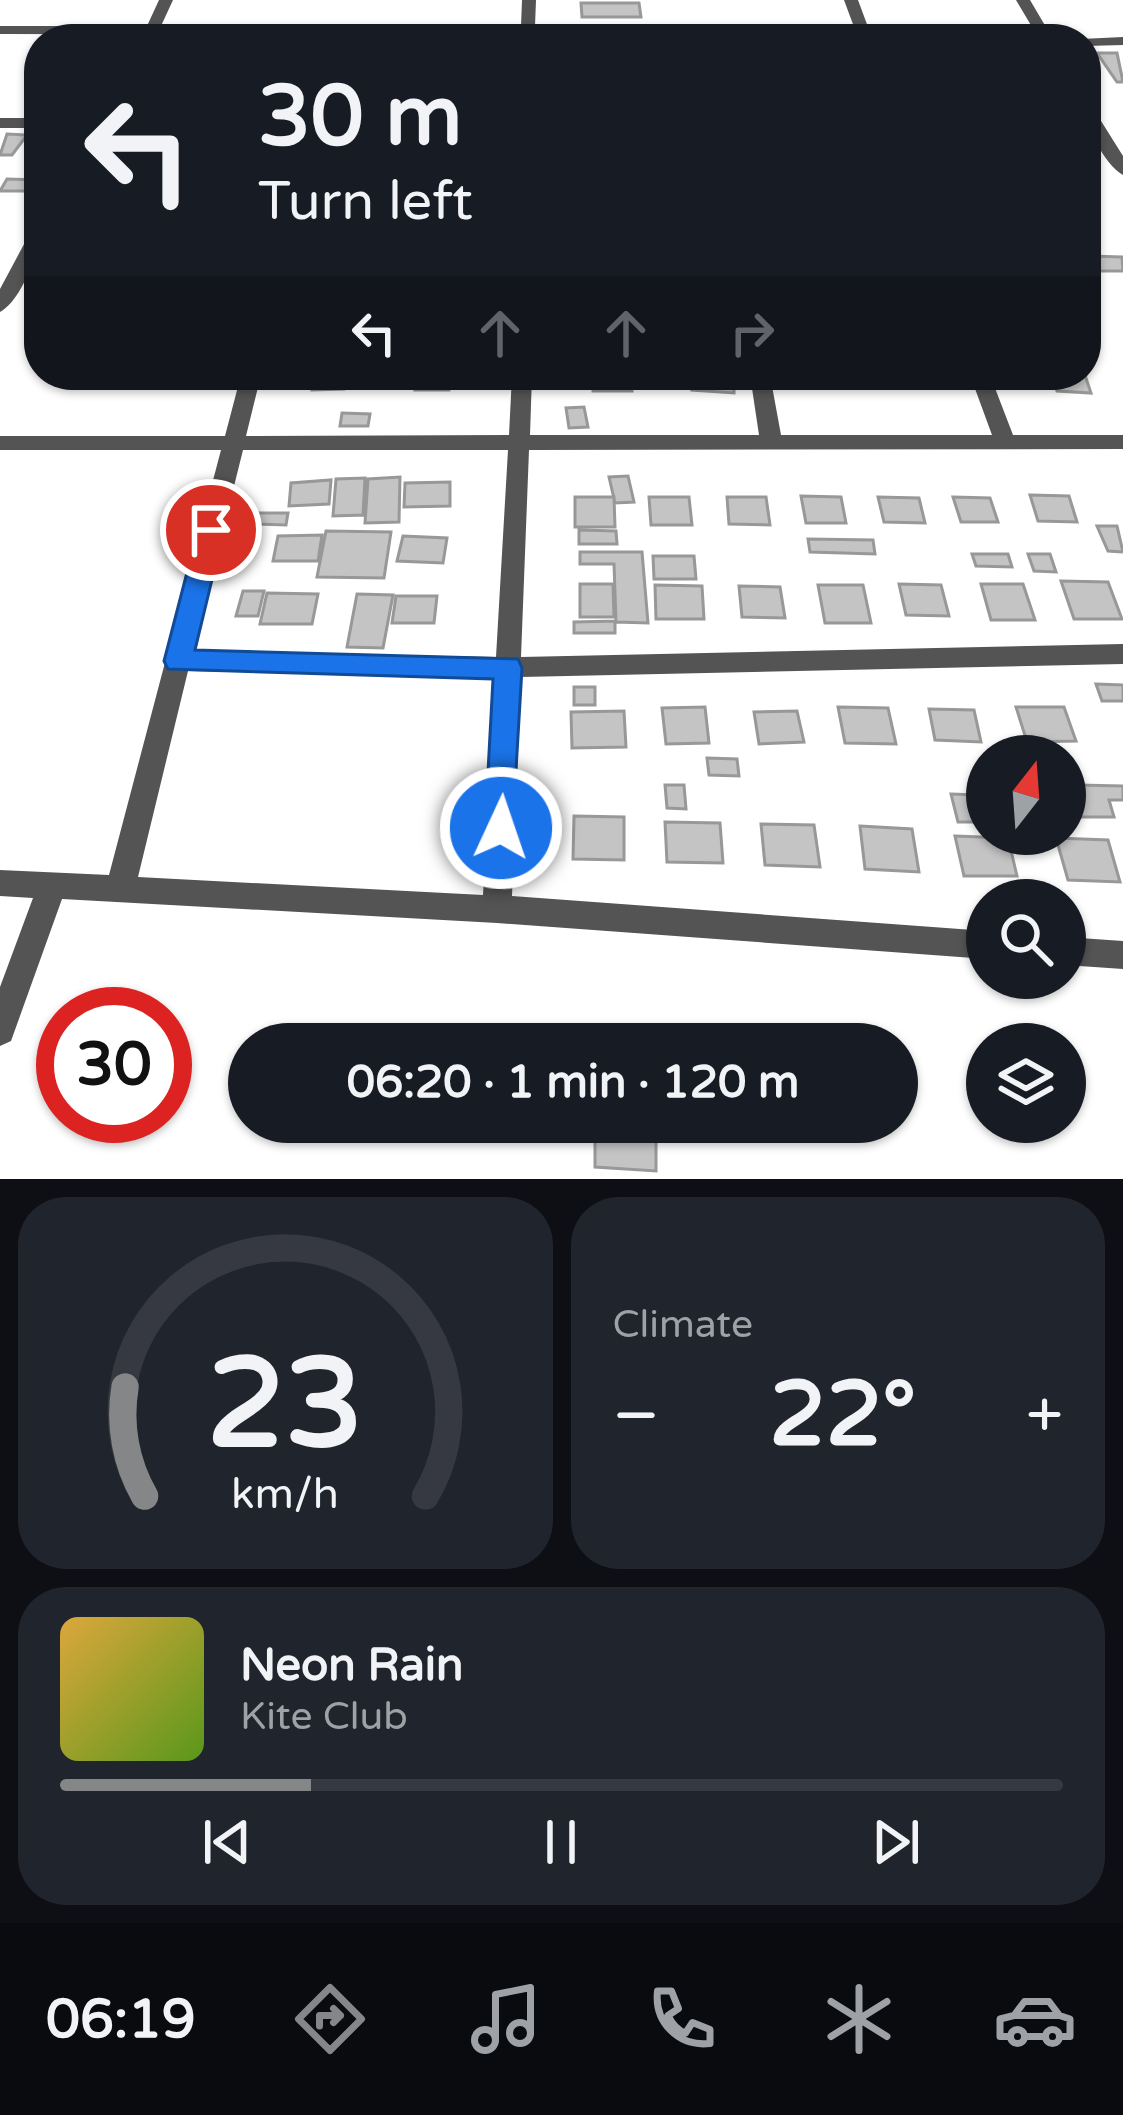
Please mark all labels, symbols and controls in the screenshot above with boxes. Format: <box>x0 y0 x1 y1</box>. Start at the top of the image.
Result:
text: 30 m <box>258 67 462 168</box>
icon: left <box>60 72 216 228</box>
text: Turn left <box>258 169 473 234</box>
icon: left <box>341 300 407 366</box>
icon: ahead <box>467 300 533 366</box>
icon: ahead <box>593 300 659 366</box>
icon: right <box>719 300 785 366</box>
pin <box>160 479 262 581</box>
icon: arrive <box>178 497 244 563</box>
north arrow <box>966 735 1086 855</box>
map controls <box>966 735 1086 1143</box>
position arrow <box>438 765 564 891</box>
button: search <box>966 879 1086 999</box>
speed limit sign: 30 <box>36 987 192 1143</box>
button: layers <box>966 1023 1086 1143</box>
text: 06:20 · 1 min · 120 m <box>347 1056 799 1110</box>
text: Climate <box>613 1301 753 1348</box>
text: 23 <box>207 1330 364 1481</box>
text: 22° <box>769 1361 916 1470</box>
text: − <box>613 1376 660 1456</box>
text: + <box>1026 1376 1063 1456</box>
text: km/h <box>231 1469 339 1520</box>
text: Neon Rain <box>240 1639 463 1693</box>
text: Kite Club <box>240 1693 408 1740</box>
icon: previous <box>194 1809 260 1875</box>
icon: pause <box>528 1809 594 1875</box>
icon: next <box>863 1809 929 1875</box>
icon: directions <box>288 1977 372 2061</box>
icon: music <box>464 1977 548 2061</box>
icon: phone <box>640 1977 724 2061</box>
icon: climate <box>817 1977 901 2061</box>
icon: car <box>993 1977 1077 2061</box>
text: 06:19 <box>46 1987 196 2052</box>

